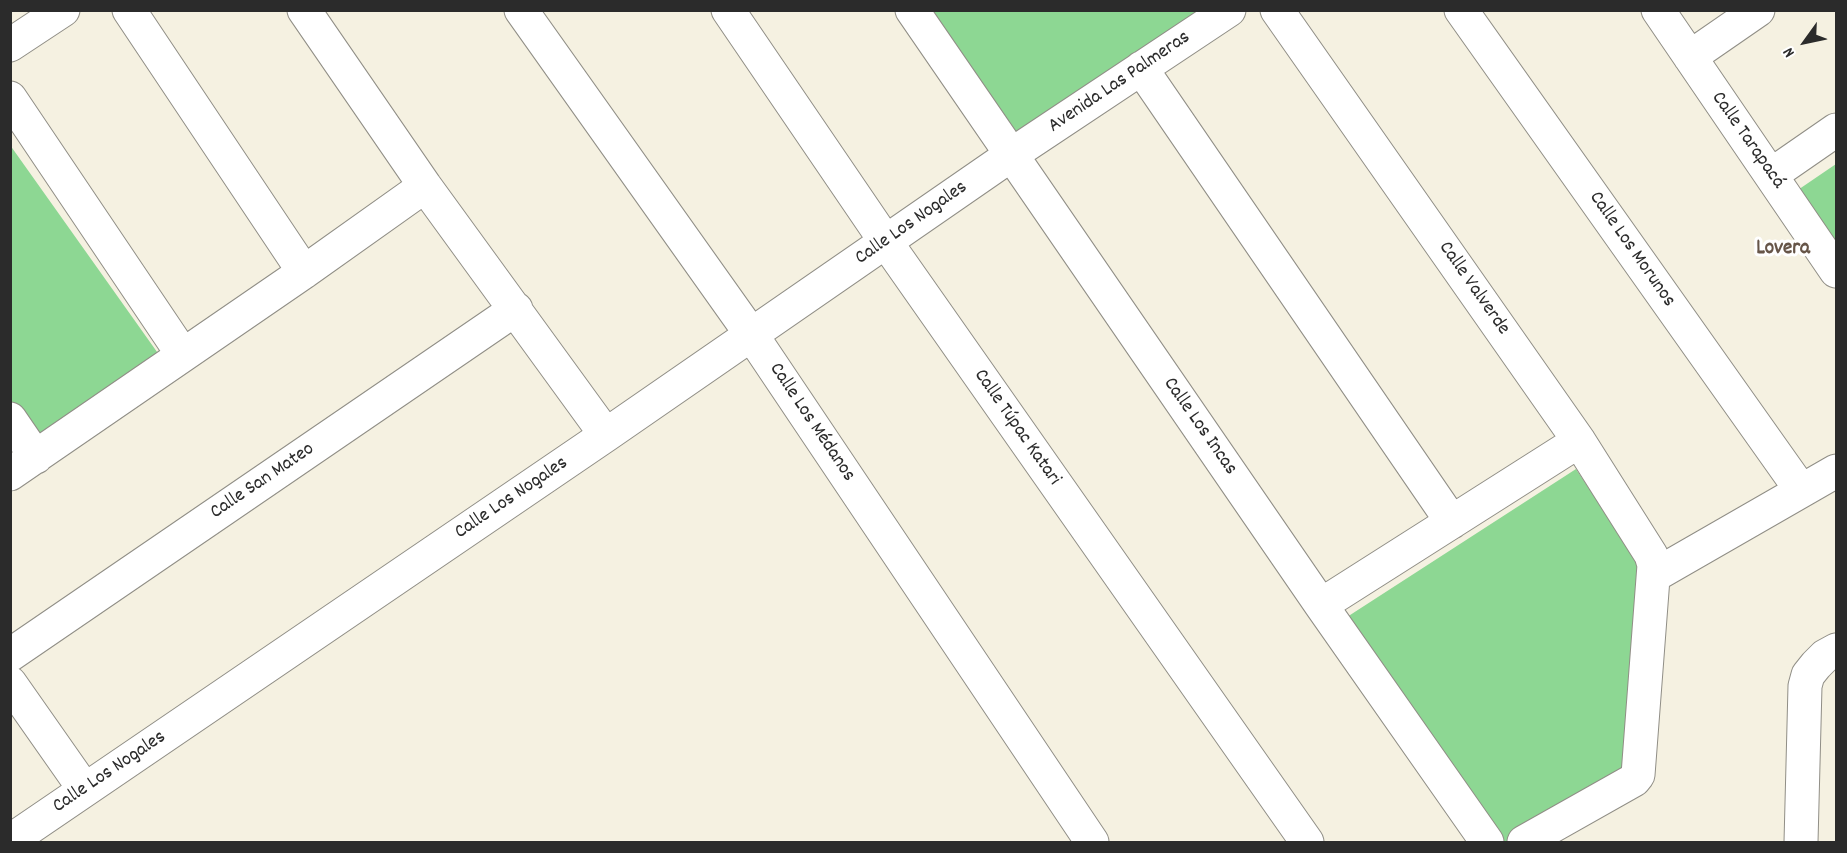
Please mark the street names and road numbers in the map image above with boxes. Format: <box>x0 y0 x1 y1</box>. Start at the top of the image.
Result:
street label: Avenida Las Palmeras <box>1045 27 1195 139</box>
street label: Calle Tarapacá <box>1705 88 1789 194</box>
street label: Calle Los Nogales <box>851 177 973 271</box>
street label: Calle Los Morunos <box>1582 188 1680 312</box>
street label: Calle Valverde <box>1432 238 1514 340</box>
street label: Calle Los Médanos <box>762 359 860 487</box>
street label: Calle Túpac Katari <box>967 365 1065 491</box>
street label: Calle Los Incas <box>1157 374 1241 480</box>
street label: Calle San Mateo <box>206 438 320 526</box>
street label: Calle Los Nogales <box>451 452 573 546</box>
street label: Calle Los Nogales <box>49 726 171 820</box>

